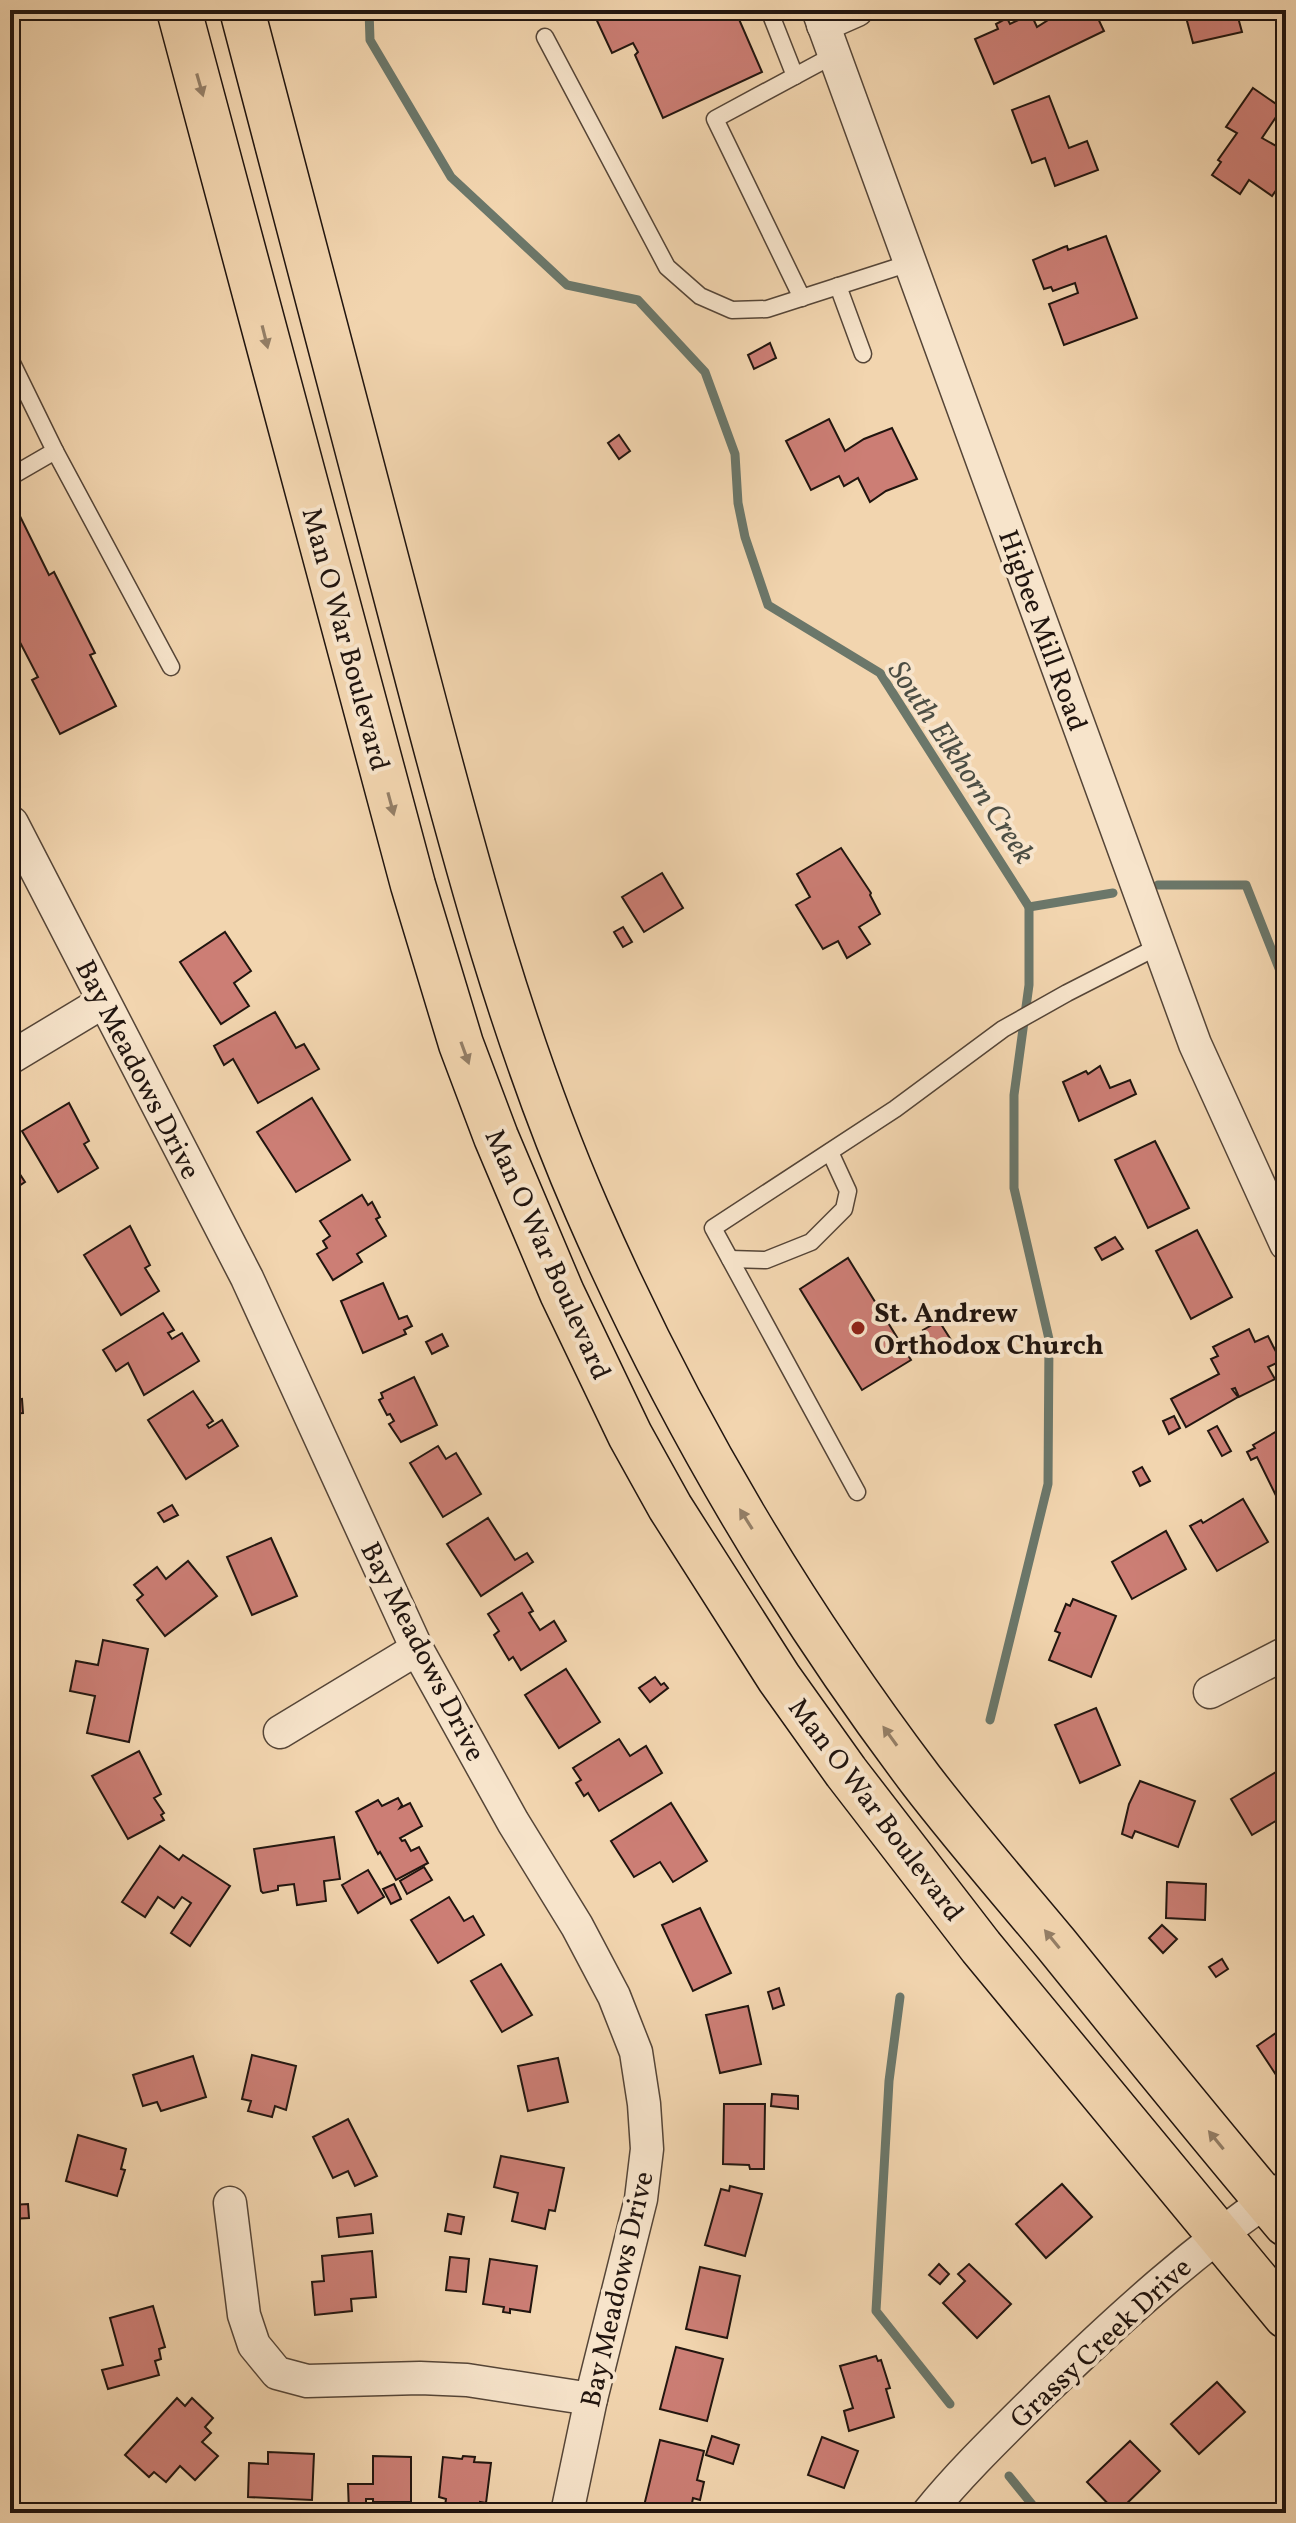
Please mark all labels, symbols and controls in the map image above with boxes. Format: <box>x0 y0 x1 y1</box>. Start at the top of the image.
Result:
one-way arrow <box>194 74 207 98</box>
one-way arrow <box>260 324 272 349</box>
street label: Man O War Boulevard <box>291 504 398 775</box>
street label: Higbee Mill Road <box>987 525 1096 737</box>
water label: South Elkhorn Creek <box>877 653 1044 873</box>
one-way arrow <box>386 792 398 817</box>
street label: Bay Meadows Drive <box>65 954 209 1186</box>
one-way arrow <box>459 1042 472 1066</box>
street label: Man O War Boulevard <box>474 1123 620 1387</box>
place label: St. Andrew Orthodox Church <box>874 1295 1104 1366</box>
marker: St. Andrew Orthodox Church <box>849 1319 867 1337</box>
one-way arrow <box>739 1508 753 1530</box>
street label: Bay Meadows Drive <box>350 1536 494 1768</box>
street label: Man O War Boulevard <box>778 1691 972 1930</box>
one-way arrow <box>883 1725 898 1746</box>
one-way arrow <box>1044 1929 1060 1949</box>
one-way arrow <box>1208 2130 1225 2150</box>
street label: Bay Meadows Drive <box>572 2168 665 2411</box>
street label: Grassy Creek Drive <box>1002 2249 1201 2438</box>

